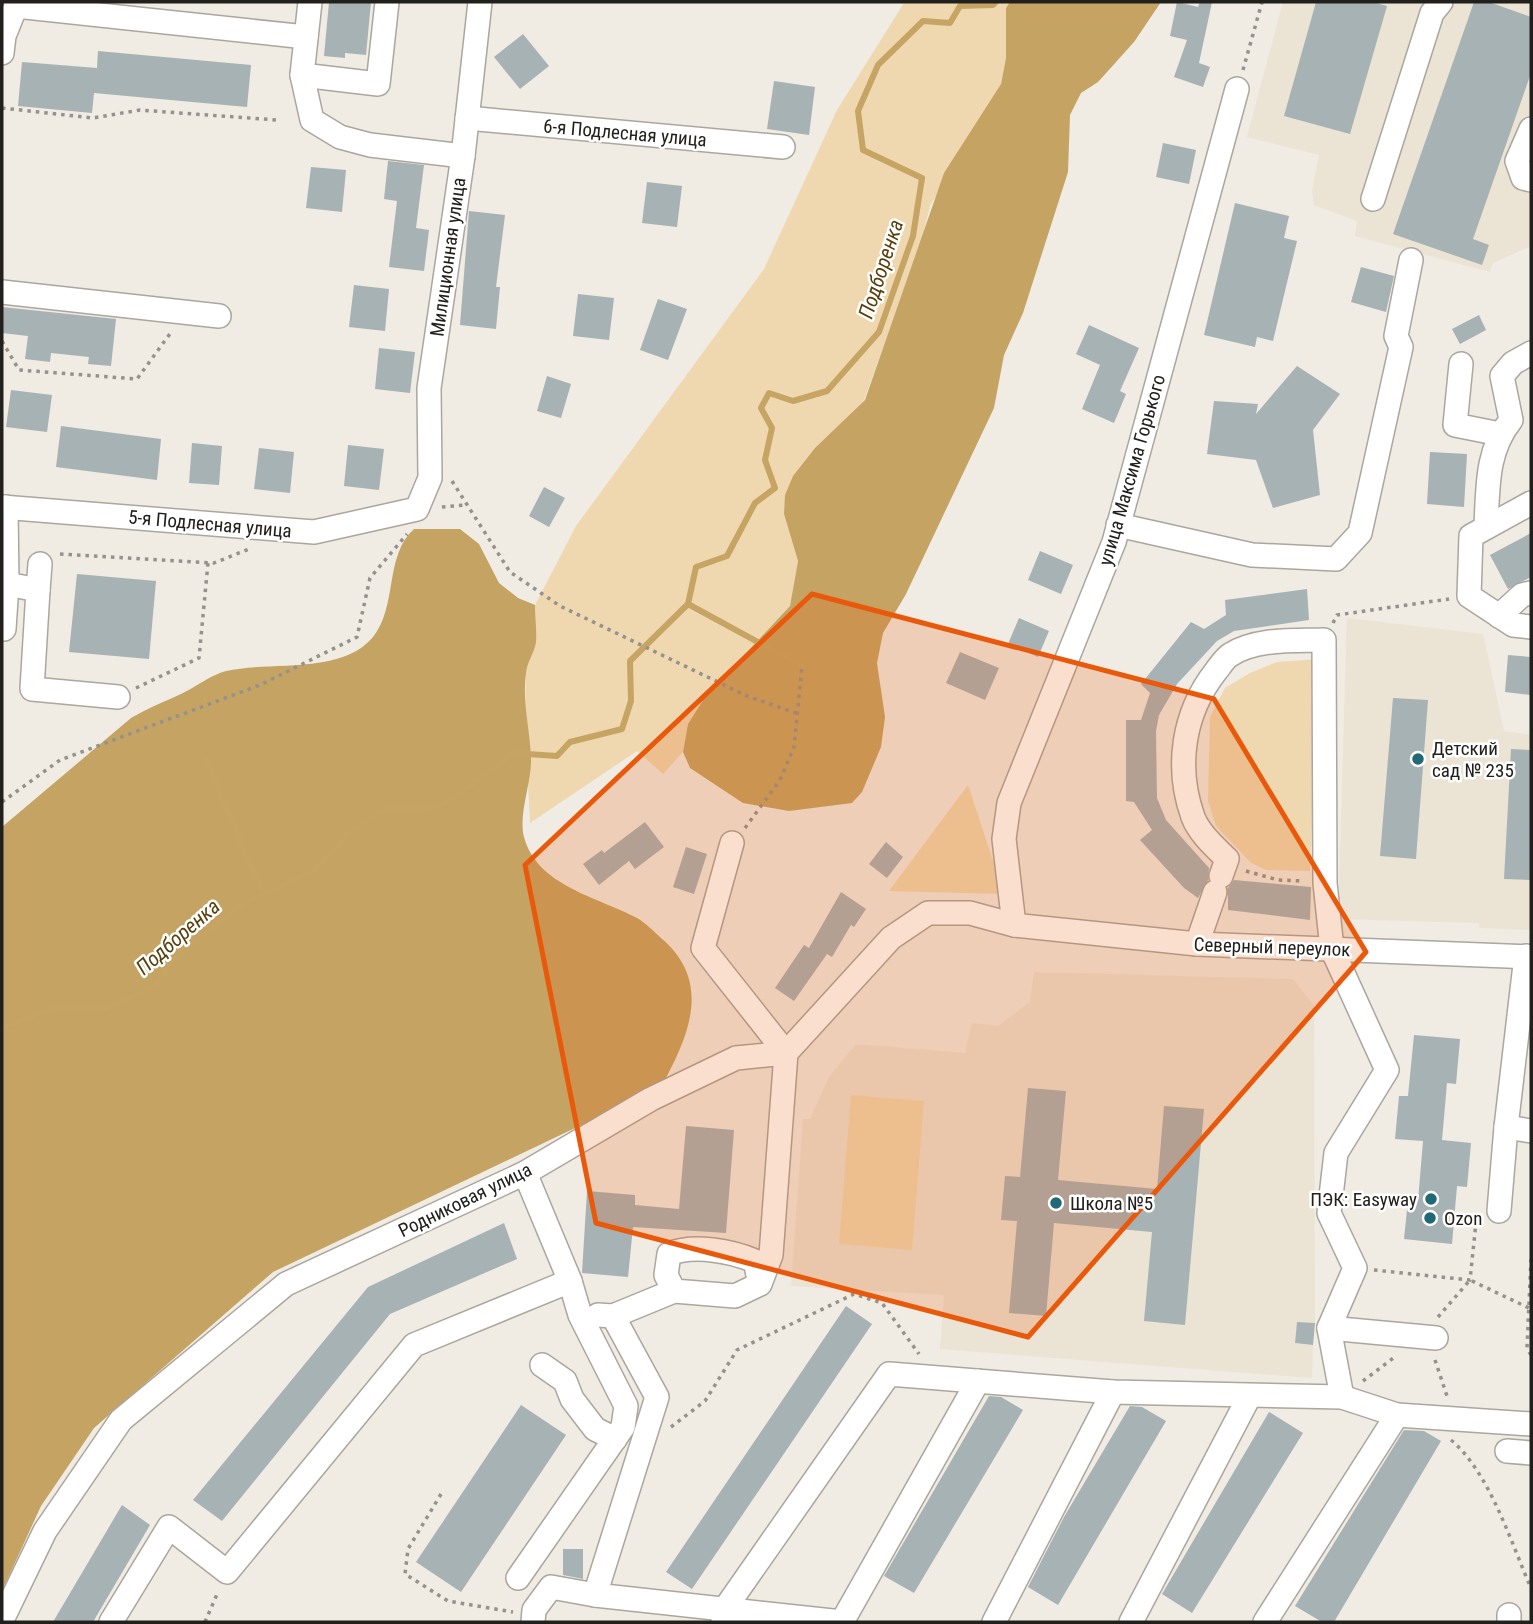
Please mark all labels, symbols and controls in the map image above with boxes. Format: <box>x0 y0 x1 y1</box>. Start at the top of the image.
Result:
street label: 6-я Подлесная улица <box>542 114 708 152</box>
street label: Милиционная улица <box>425 176 471 338</box>
water label: Подборенка <box>854 216 908 322</box>
street label: улица Максима Горького <box>1094 372 1170 568</box>
street label: 5-я Подлесная улица <box>127 505 293 543</box>
place label: Детский сад № 235 <box>1432 737 1514 782</box>
marker: Детский сад № 235 <box>1410 751 1426 767</box>
water label: Подборенка <box>131 894 225 980</box>
street label: Северный переулок <box>1193 933 1351 961</box>
street label: Родниковая улица <box>395 1158 535 1242</box>
place label: ПЭК: Easyway <box>1310 1188 1417 1211</box>
marker: ПЭК: Easyway <box>1423 1191 1439 1207</box>
place label: Школа №5 <box>1070 1192 1153 1215</box>
marker: Школа №5 <box>1048 1195 1064 1211</box>
place label: Ozon <box>1444 1207 1482 1230</box>
marker: Ozon <box>1422 1210 1438 1226</box>

